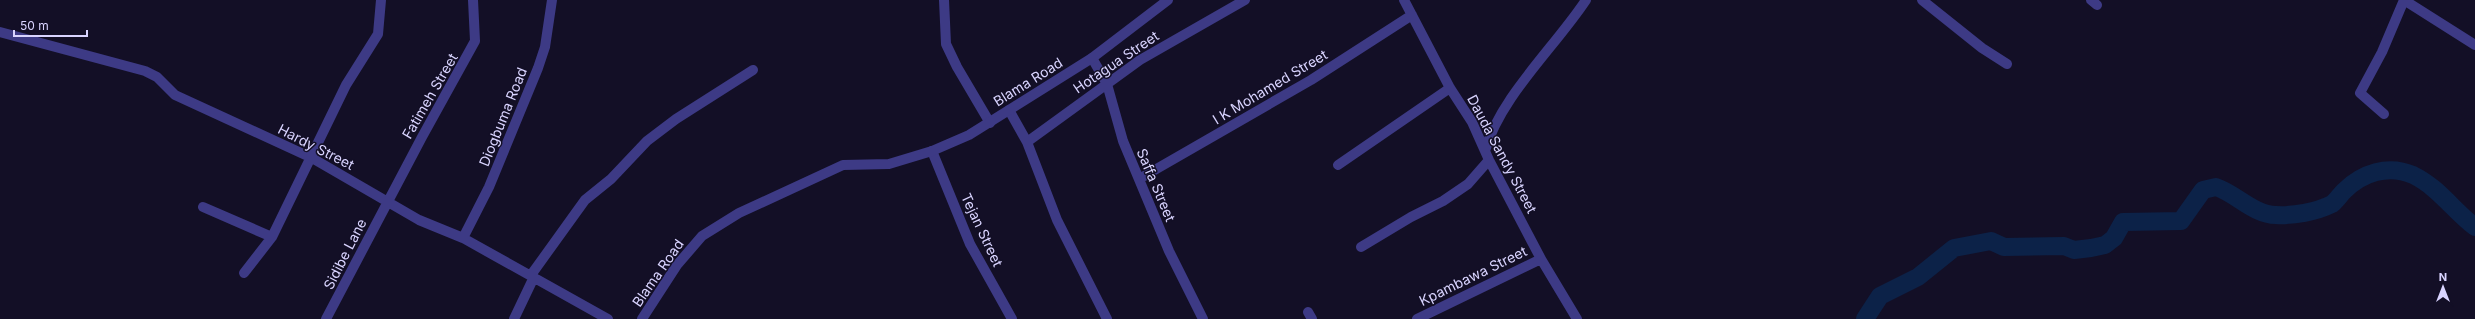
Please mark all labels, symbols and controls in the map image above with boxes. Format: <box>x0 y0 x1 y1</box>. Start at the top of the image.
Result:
scale bar <box>14 12 87 38</box>
text: 50 m <box>20 18 49 33</box>
street label: Hotagua Street <box>1070 26 1162 96</box>
street label: I K Mohamed Street <box>1209 45 1330 128</box>
street label: Fatimeh Street <box>398 50 461 142</box>
street label: Blama Road <box>990 54 1065 110</box>
street label: Diogbuma Road <box>475 65 530 169</box>
street label: Dauda Sandy Street <box>1464 92 1541 216</box>
street label: Hardy Street <box>275 120 358 173</box>
street label: Saffa Street <box>1133 146 1180 224</box>
street label: Tejan Street <box>958 190 1007 270</box>
street label: Sidibe Lane <box>319 216 370 292</box>
street label: Blama Road <box>628 236 687 310</box>
street label: Kpambawa Street <box>1416 242 1530 309</box>
north arrow <box>2423 267 2463 307</box>
text: N <box>2439 270 2447 284</box>

